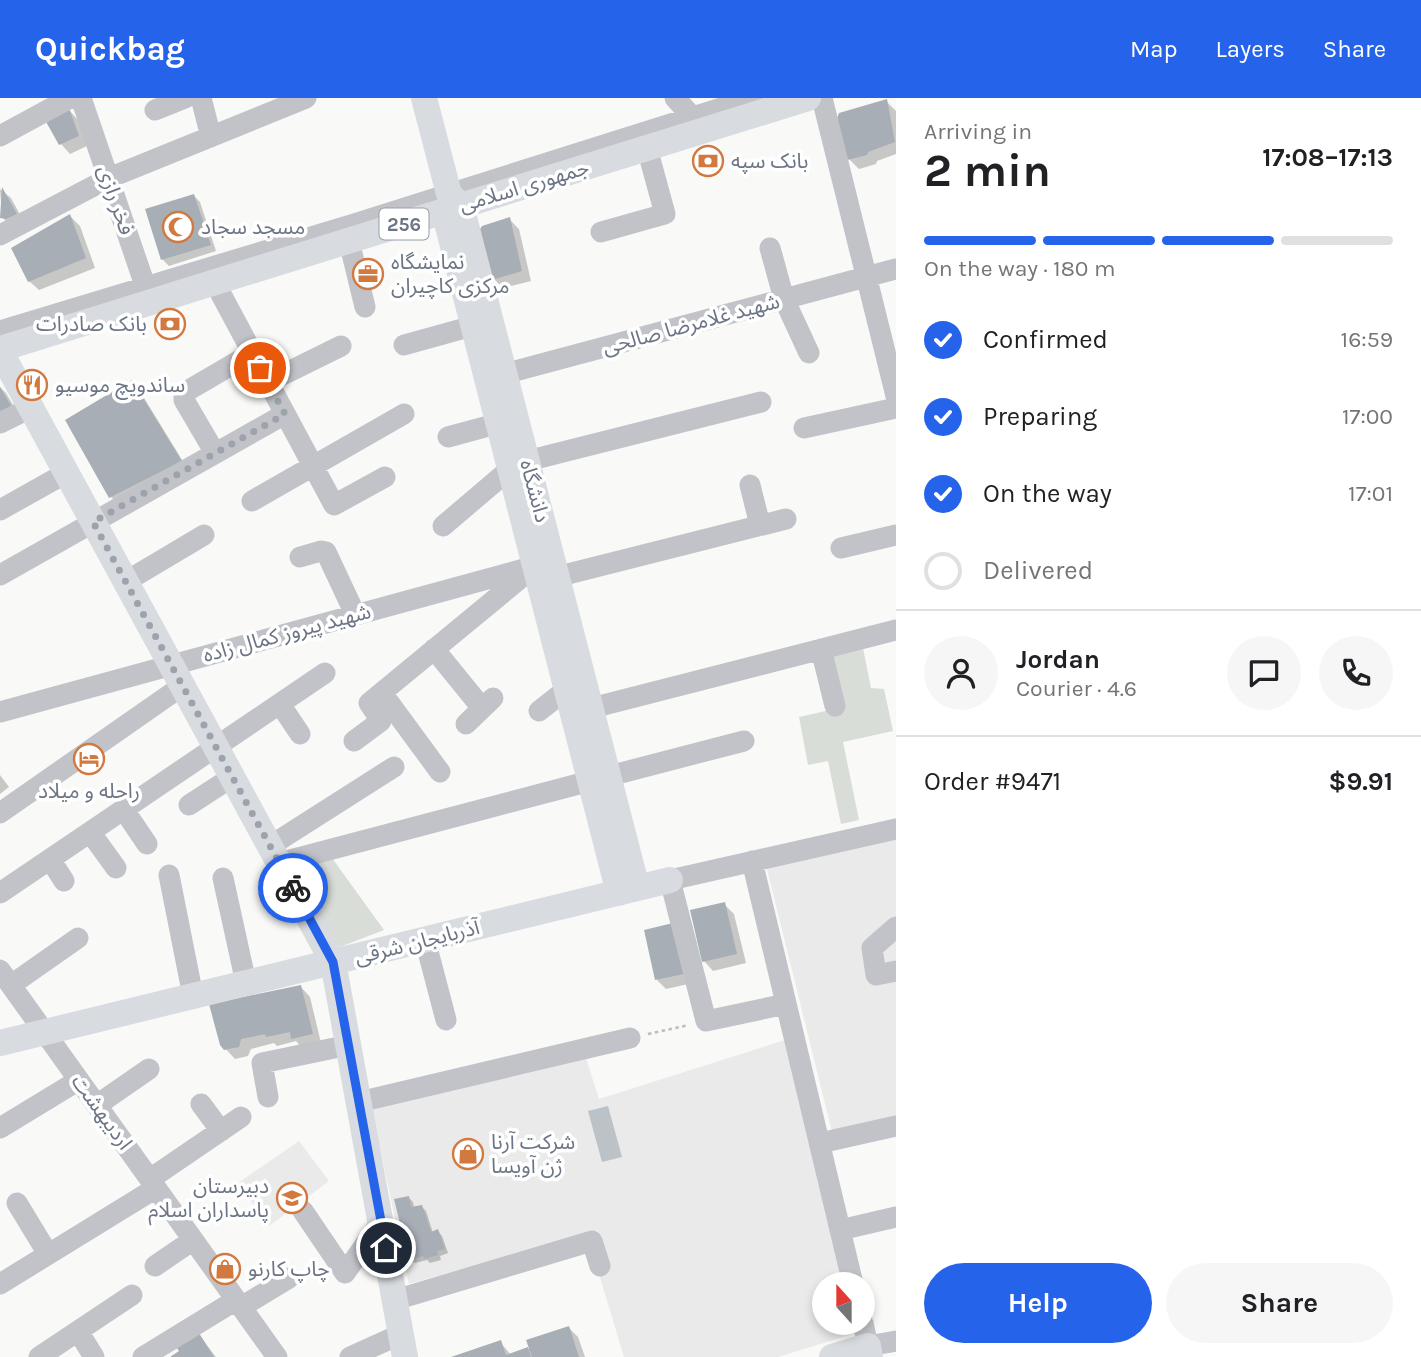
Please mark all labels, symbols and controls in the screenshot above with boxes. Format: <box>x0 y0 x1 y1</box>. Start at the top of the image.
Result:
text: Quickbag <box>35 30 185 68</box>
text: Map <box>1130 35 1178 63</box>
text: Layers <box>1216 35 1285 63</box>
text: Share <box>1323 35 1386 63</box>
text: Arriving in <box>924 118 1032 145</box>
text: 17:08–17:13 <box>1262 142 1393 173</box>
bank icon: بانک سپه <box>691 144 725 178</box>
text: 2 min <box>924 144 1051 198</box>
place label: بانک سپه <box>731 149 808 174</box>
street label: جمهوری اسلامی <box>456 155 592 217</box>
street label: فخر رازی <box>93 162 139 238</box>
road number: 256 <box>380 208 428 240</box>
mosque icon: مسجد سجاد <box>161 210 195 244</box>
place label: مسجد سجاد <box>201 215 305 239</box>
place label: نمایشگاه مرکزی کاچیران <box>391 250 510 299</box>
text: On the way · 180 m <box>924 255 1115 282</box>
office icon: نمایشگاه مرکزی کاچیران <box>351 257 385 291</box>
street label: شهید غلامرضا صالحی <box>600 289 782 359</box>
bank icon: بانک صادرات <box>153 307 187 341</box>
place label: بانک صادرات <box>36 312 147 336</box>
icon: check <box>924 321 962 359</box>
text: Confirmed <box>983 324 1108 355</box>
text: 16:59 <box>1341 326 1393 353</box>
pin <box>230 338 290 398</box>
icon: bag <box>241 349 279 387</box>
restaurant icon: ساندویچ موسیو <box>15 368 49 402</box>
place label: ساندویچ موسیو <box>55 373 185 400</box>
icon: check <box>924 398 962 436</box>
text: Preparing <box>983 401 1097 432</box>
text: 17:00 <box>1342 403 1393 430</box>
street label: دانشگاه <box>515 457 555 525</box>
icon: check <box>924 475 962 513</box>
text: On the way <box>983 478 1112 509</box>
text: 17:01 <box>1348 480 1393 507</box>
text: Delivered <box>983 555 1093 586</box>
street label: شهید پیروز کمال زاده <box>200 599 374 668</box>
button: person <box>924 636 998 710</box>
button: chat <box>1227 636 1301 710</box>
button: phone <box>1319 636 1393 710</box>
text: Jordan <box>1016 644 1100 675</box>
text: Courier · 4.6 <box>1016 675 1137 702</box>
hotel icon: راحله و میلاد <box>72 742 106 776</box>
text: Order #9471 <box>924 766 1061 797</box>
text: $9.91 <box>1329 766 1393 797</box>
place label: راحله و میلاد <box>38 779 140 803</box>
courier <box>258 853 328 923</box>
icon: bike <box>274 869 312 907</box>
street label: آذربایجان شرقی <box>352 915 483 969</box>
street label: اردیبهشت <box>67 1070 137 1154</box>
place label: شرکت آرنا ژن آویسا <box>491 1130 575 1178</box>
shop icon: شرکت آرنا ژن آویسا <box>451 1137 485 1171</box>
place label: دبیرستان پاسداران اسلام <box>148 1174 269 1226</box>
school or university icon: دبیرستان پاسداران اسلام <box>275 1181 309 1215</box>
pin <box>356 1218 416 1278</box>
icon: home <box>367 1229 405 1267</box>
shop icon: چاپ کارنو <box>208 1252 242 1286</box>
place label: چاپ کارنو <box>248 1257 330 1283</box>
button: Help <box>924 1263 1152 1343</box>
button: Share <box>1166 1263 1393 1343</box>
north arrow <box>812 1272 875 1335</box>
map controls <box>812 1272 875 1335</box>

